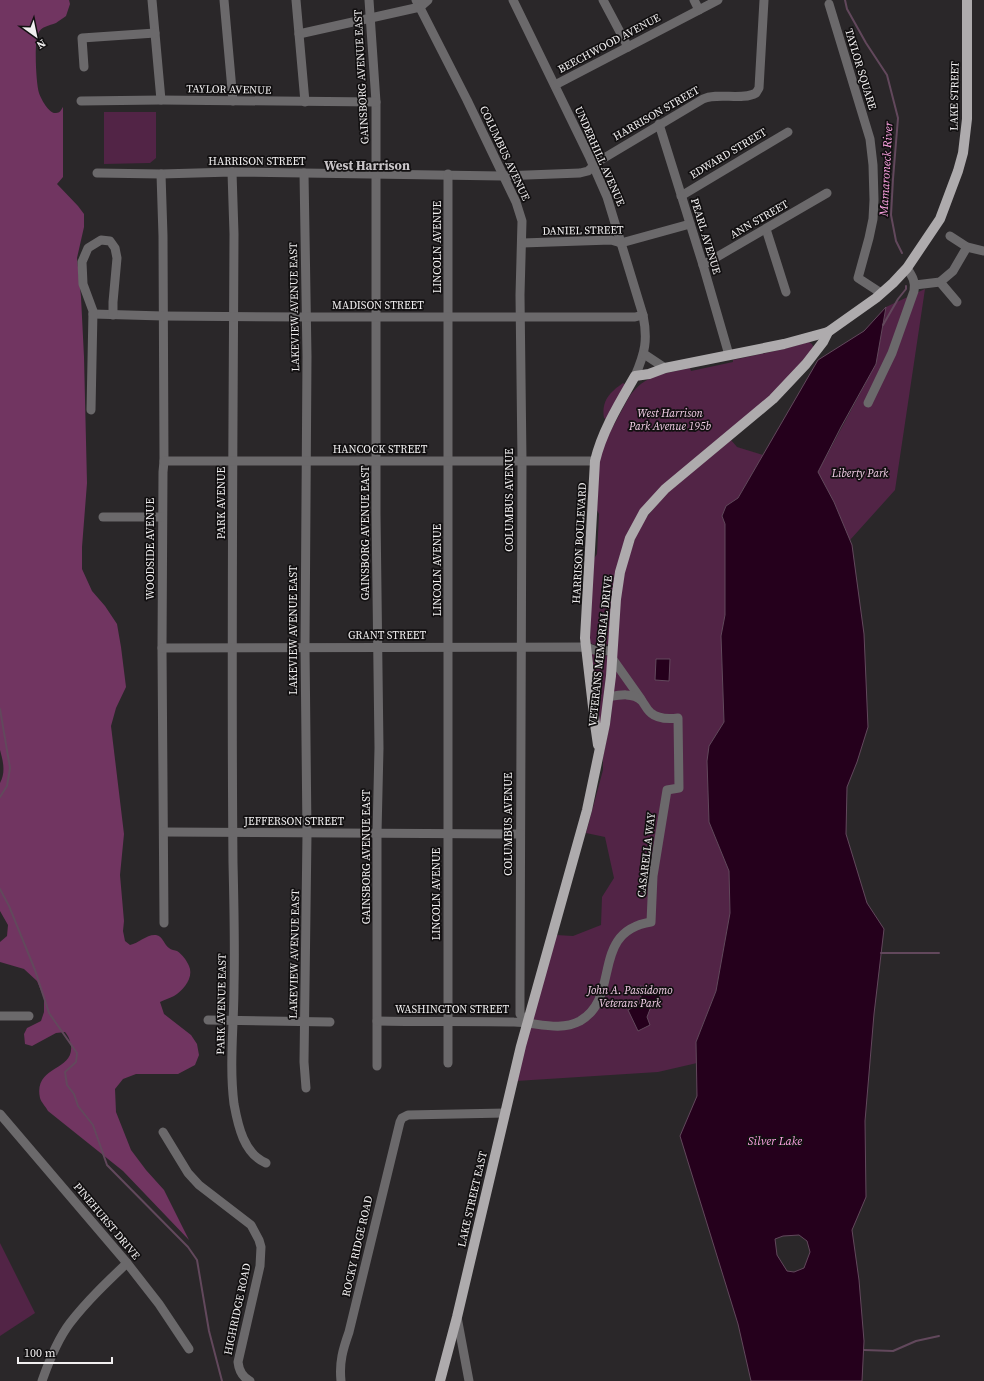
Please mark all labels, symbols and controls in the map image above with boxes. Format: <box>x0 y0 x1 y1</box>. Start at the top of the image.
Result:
street label: GAINSBORG AVENUE EAST <box>350 9 373 145</box>
street label: BEECHWOOD AVENUE <box>555 10 663 77</box>
north arrow <box>16 16 56 56</box>
street label: TAYLOR SQUARE <box>841 27 880 112</box>
text: N <box>34 35 49 52</box>
street label: LAKE STREET <box>946 61 963 131</box>
street label: TAYLOR AVENUE <box>186 81 272 98</box>
street label: HARRISON STREET <box>610 82 702 144</box>
street label: COLUMBUS AVENUE <box>476 103 533 204</box>
street label: UNDERHILL AVENUE <box>571 104 628 209</box>
water label: Mamaroneck River <box>875 120 897 218</box>
street label: EDWARD STREET <box>687 124 770 182</box>
street label: HARRISON STREET <box>208 154 306 169</box>
district label: West Harrison <box>324 157 410 174</box>
street label: PEARL AVENUE <box>687 196 724 276</box>
street label: ANN STREET <box>727 196 792 242</box>
street label: LINCOLN AVENUE <box>430 201 445 293</box>
street label: DANIEL STREET <box>542 222 624 239</box>
street label: LAKEVIEW AVENUE EAST <box>286 242 303 372</box>
street label: MADISON STREET <box>332 298 424 313</box>
park label: West Harrison Park Avenue 195b <box>628 406 712 434</box>
street label: HANCOCK STREET <box>333 442 428 457</box>
street label: COLUMBUS AVENUE <box>502 448 517 552</box>
street label: GAINSBORG AVENUE EAST <box>358 465 373 600</box>
street label: PARK AVENUE <box>214 466 229 539</box>
park label: Liberty Park <box>831 466 889 481</box>
street label: HARRISON BOULEVARD <box>569 482 590 604</box>
street label: WOODSIDE AVENUE <box>143 498 158 600</box>
street label: LINCOLN AVENUE <box>430 524 445 616</box>
street label: LAKEVIEW AVENUE EAST <box>286 565 301 695</box>
street label: VETERANS MEMORIAL DRIVE <box>585 574 616 727</box>
street label: GRANT STREET <box>348 628 426 643</box>
street label: COLUMBUS AVENUE <box>501 772 516 876</box>
street label: GAINSBORG AVENUE EAST <box>359 789 374 924</box>
street label: CASARELLA WAY <box>634 812 659 899</box>
street label: JEFFERSON STREET <box>243 814 344 829</box>
street label: LINCOLN AVENUE <box>429 848 444 940</box>
street label: LAKEVIEW AVENUE EAST <box>286 889 303 1019</box>
street label: PARK AVENUE EAST <box>213 953 230 1055</box>
park label: John A. Passidomo Veterans Park <box>585 983 673 1011</box>
street label: WASHINGTON STREET <box>395 1002 509 1017</box>
water label: Silver Lake <box>748 1133 802 1149</box>
street label: LAKE STREET EAST <box>454 1149 491 1249</box>
street label: PINEHURST DRIVE <box>70 1180 143 1263</box>
street label: ROCKY RIDGE ROAD <box>339 1194 376 1298</box>
street label: HIGHRIDGE ROAD <box>220 1262 255 1356</box>
scale bar <box>18 1339 112 1365</box>
text: 100 m <box>24 1345 56 1361</box>

